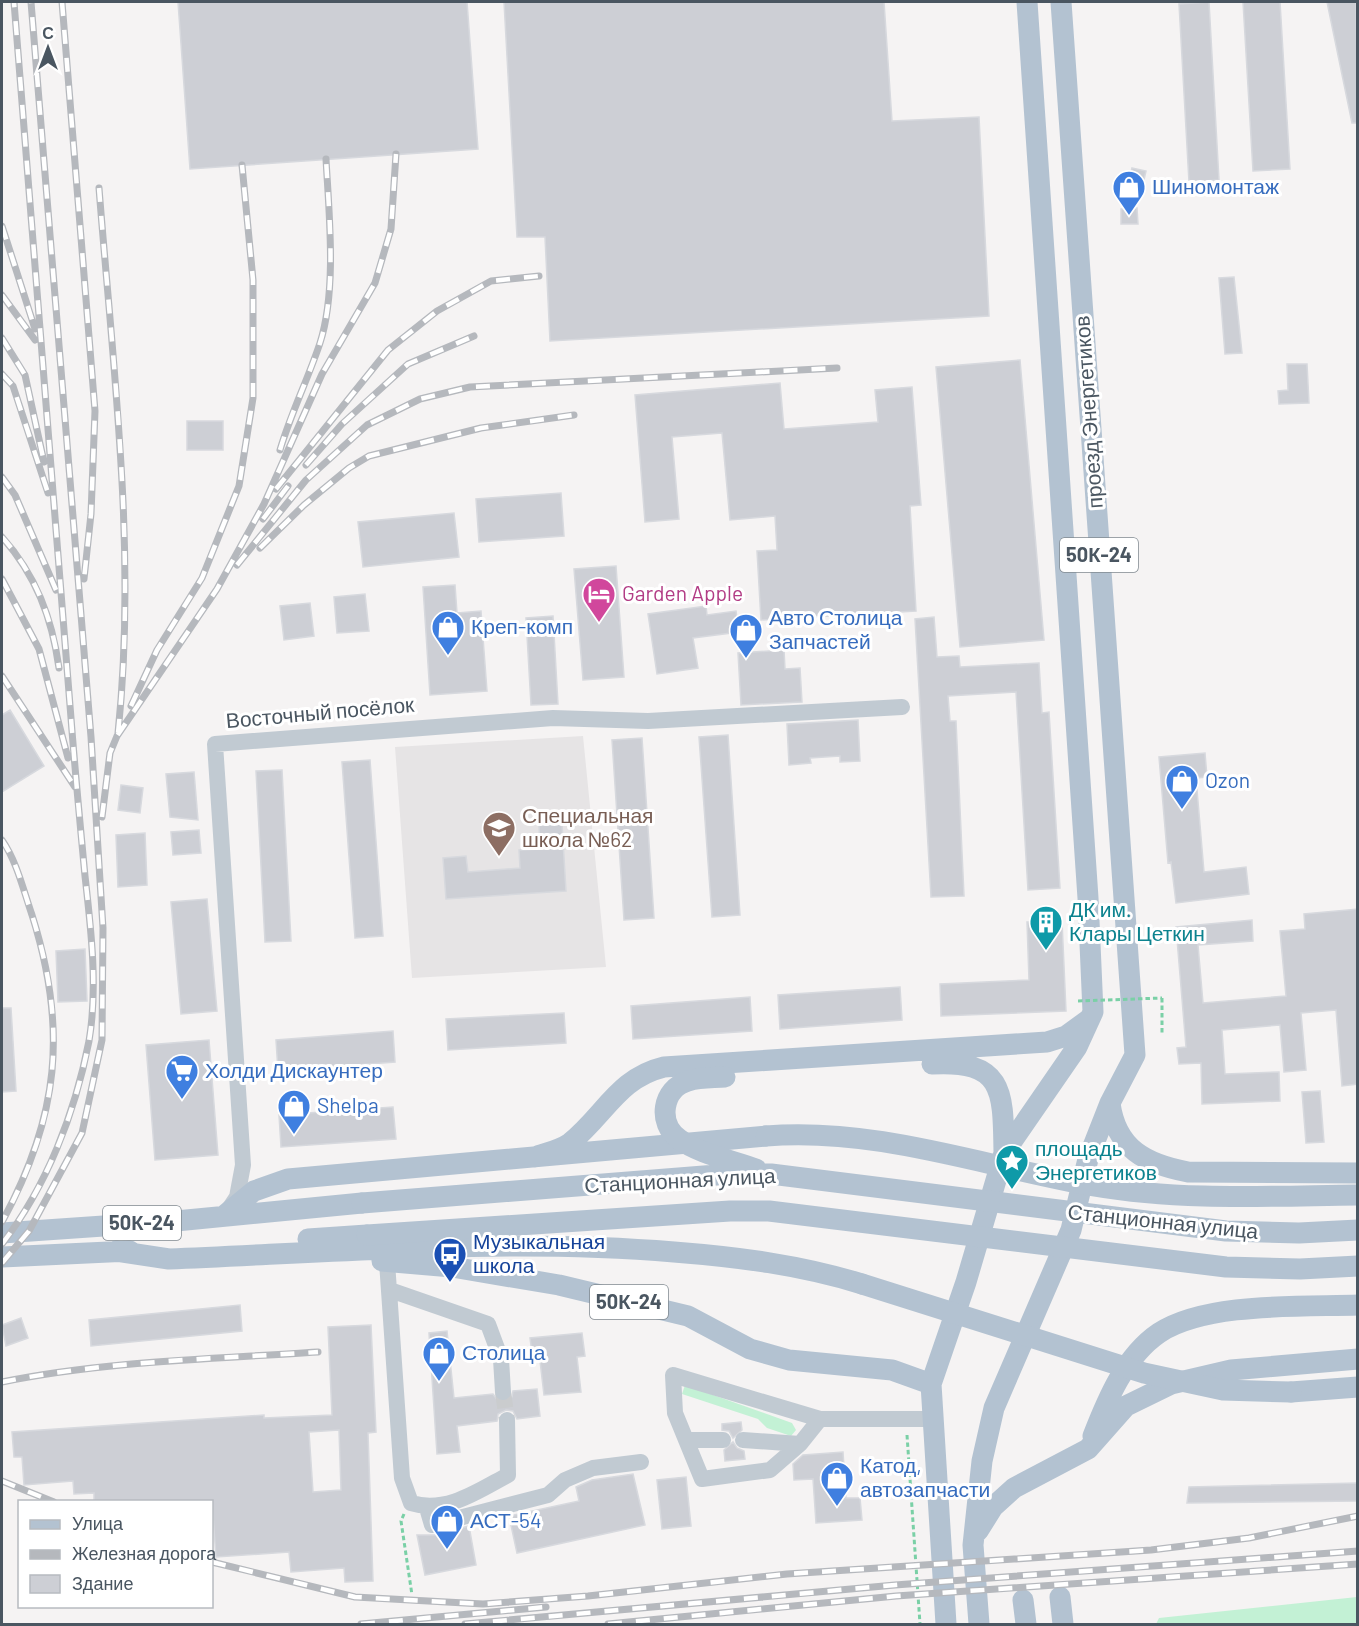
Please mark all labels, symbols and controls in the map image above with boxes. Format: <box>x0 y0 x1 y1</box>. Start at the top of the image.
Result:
north arrow <box>18 18 78 78</box>
text: С <box>42 23 54 42</box>
shop icon: Шиномонтаж <box>1111 169 1147 216</box>
place label: Шиномонтаж <box>1152 173 1279 198</box>
street label: проезд Энергетиков <box>1068 315 1107 509</box>
road number: 50К-24 <box>1060 538 1138 572</box>
hotel icon: Garden Apple <box>581 576 617 623</box>
place label: Garden Apple <box>622 580 743 605</box>
place label: Авто Столица Запчастей <box>769 604 903 653</box>
shop icon: Креп-комп <box>430 609 466 656</box>
shop icon: Авто Столица Запчастей <box>728 612 764 659</box>
place label: Креп-комп <box>471 613 573 638</box>
street label: Восточный посёлок <box>225 691 416 732</box>
shop icon: Ozon <box>1164 763 1200 810</box>
place label: Ozon <box>1205 767 1250 792</box>
place label: Специальная школа №62 <box>522 802 654 851</box>
school or university icon: Специальная школа №62 <box>481 810 517 857</box>
place label: ДК им. Клары Цеткин <box>1069 896 1205 945</box>
building icon: ДК им. Клары Цеткин <box>1028 904 1064 951</box>
supermarket icon: Холди Дискаунтер <box>164 1053 200 1100</box>
place label: Холди Дискаунтер <box>205 1057 383 1082</box>
shop icon: Shelpa <box>276 1088 312 1135</box>
place label: Shelpa <box>317 1092 379 1117</box>
place label: площадь Энергетиков <box>1035 1135 1157 1184</box>
place icon: площадь Энергетиков <box>994 1143 1030 1190</box>
street label: Станционная улица <box>584 1162 776 1197</box>
street label: Станционная улица <box>1067 1198 1260 1243</box>
road number: 50К-24 <box>103 1206 181 1240</box>
place label: Музыкальная школа <box>473 1228 605 1277</box>
bus stop icon: Музыкальная школа <box>432 1236 468 1283</box>
road number: 50К-24 <box>590 1285 668 1319</box>
shop icon: Столица <box>421 1335 457 1382</box>
place label: Столица <box>462 1339 546 1364</box>
place label: Катод, автозапчасти <box>860 1452 990 1501</box>
shop icon: Катод, автозапчасти <box>819 1460 855 1507</box>
legend <box>18 1500 213 1608</box>
shop icon: АСТ-54 <box>429 1503 465 1550</box>
place label: АСТ-54 <box>470 1507 541 1532</box>
text: Улица <box>72 1512 124 1534</box>
text: Железная дорога <box>72 1542 217 1564</box>
text: Здание <box>72 1572 133 1594</box>

